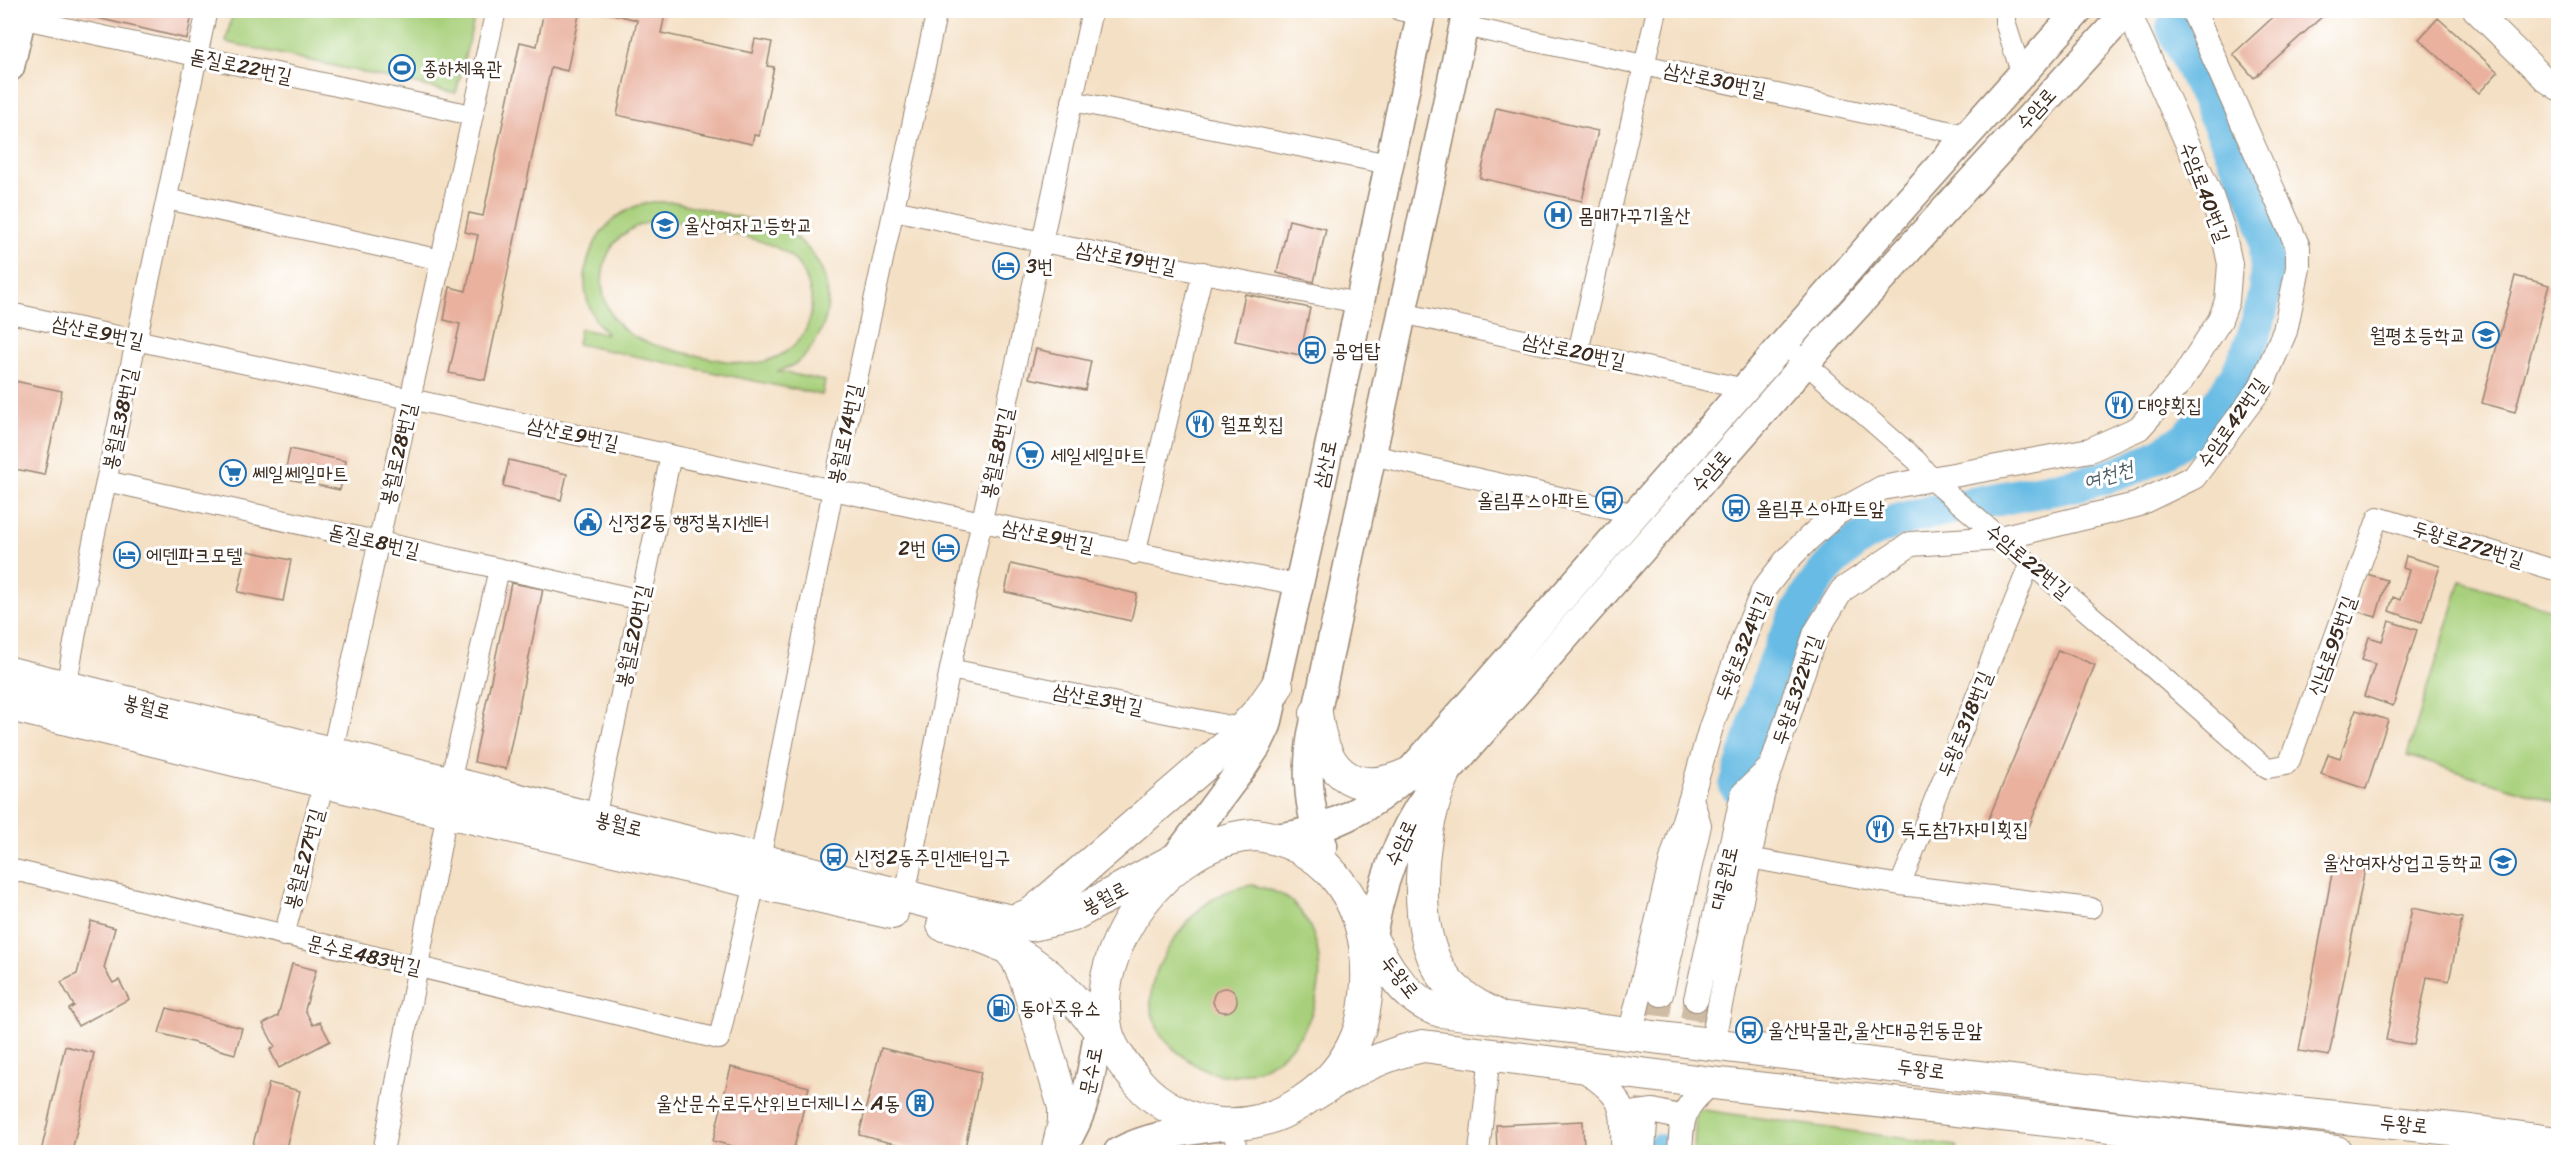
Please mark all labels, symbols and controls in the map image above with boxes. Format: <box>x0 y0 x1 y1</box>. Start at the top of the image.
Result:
street label: 돋질로22번길 <box>187 38 295 94</box>
place label: 종하체육관 <box>422 51 502 86</box>
street label: 삼산로30번길 <box>1660 52 1770 108</box>
sports icon: 종하체육관 <box>387 53 417 83</box>
street label: 수암로 <box>2007 79 2065 139</box>
street label: 수암로40번길 <box>2170 136 2240 248</box>
place label: 몸매가꾸기울산 <box>1578 198 1691 233</box>
hospital icon: 몸매가꾸기울산 <box>1543 200 1573 230</box>
place label: 울산여자고등학교 <box>684 208 813 243</box>
school or university icon: 울산여자고등학교 <box>650 210 680 240</box>
street label: 삼산로19번길 <box>1073 231 1179 285</box>
place label: 3번 <box>1026 249 1053 284</box>
hotel icon: 3번 <box>991 251 1021 281</box>
street label: 삼산로9번길 <box>49 305 147 359</box>
place label: 월평초등학교 <box>2369 318 2466 353</box>
school or university icon: 월평초등학교 <box>2471 320 2501 350</box>
street label: 삼산로20번길 <box>1519 323 1629 379</box>
place label: 공업탑 <box>1332 333 1380 368</box>
bus stop icon: 공업탑 <box>1297 335 1327 365</box>
street label: 봉월로38번길 <box>92 365 148 473</box>
street label: 수암로42번길 <box>2188 370 2276 476</box>
street label: 봉월로14번길 <box>817 381 873 487</box>
place label: 대양횟집 <box>2138 388 2202 423</box>
restaurant icon: 대양횟집 <box>2104 390 2134 420</box>
street label: 봉월로28번길 <box>369 399 427 509</box>
street label: 봉월로8번길 <box>970 404 1024 502</box>
street label: 삼산로9번길 <box>524 407 622 461</box>
place label: 월포횟집 <box>1220 407 1284 442</box>
restaurant icon: 월포횟집 <box>1185 409 1215 439</box>
street label: 삼산로 <box>1303 437 1347 491</box>
place label: 세일세일마트 <box>1050 438 1147 473</box>
supermarket icon: 세일세일마트 <box>1015 440 1045 470</box>
street label: 수암로 <box>1682 441 1740 501</box>
water label: 여천천 <box>2078 449 2140 501</box>
place label: 쎄일쎄일마트 <box>252 456 349 491</box>
supermarket icon: 쎄일쎄일마트 <box>218 458 248 488</box>
place label: 올림푸스아파트 <box>1477 483 1590 518</box>
bus stop icon: 올림푸스아파트 <box>1594 485 1624 515</box>
place label: 올림푸스아파트앞 <box>1756 491 1885 526</box>
bus stop icon: 올림푸스아파트앞 <box>1721 493 1751 523</box>
place label: 신정2동 행정복지센터 <box>608 505 770 540</box>
public building icon: 신정2동 행정복지센터 <box>573 507 603 537</box>
street label: 삼산로9번길 <box>999 509 1097 563</box>
street label: 두왕로272번길 <box>2408 510 2528 578</box>
street label: 돋질로8번길 <box>325 514 423 568</box>
street label: 수암로22번길 <box>1977 514 2079 608</box>
place label: 2번 <box>898 531 926 566</box>
hotel icon: 2번 <box>931 533 961 563</box>
place label: 에덴파크모텔 <box>146 538 243 573</box>
hotel icon: 에덴파크모텔 <box>112 540 142 570</box>
street label: 봉월로20번길 <box>605 581 661 691</box>
street label: 두왕로324번길 <box>1705 586 1781 706</box>
street label: 신남로95번길 <box>2298 591 2366 701</box>
street label: 두왕로322번길 <box>1762 630 1832 750</box>
street label: 두왕로318번길 <box>1928 665 2002 783</box>
street label: 삼산로3번길 <box>1050 673 1146 725</box>
street label: 봉월로 <box>119 684 175 730</box>
street label: 봉월로 <box>591 801 647 847</box>
street label: 봉월로27번길 <box>274 805 334 913</box>
place label: 독도참가자미횟집 <box>1900 812 2029 847</box>
street label: 수암로 <box>1375 814 1427 872</box>
restaurant icon: 독도참가자미횟집 <box>1865 814 1895 844</box>
place label: 신정2동주민센터입구 <box>854 840 1010 875</box>
bus stop icon: 신정2동주민센터입구 <box>819 842 849 872</box>
street label: 대공원로 <box>1700 843 1748 913</box>
place label: 울산여자상업고등학교 <box>2323 845 2484 880</box>
school or university icon: 울산여자상업고등학교 <box>2488 847 2518 877</box>
street label: 봉월로 <box>1075 871 1135 925</box>
street label: 문수로483번길 <box>304 925 424 985</box>
street label: 두왕로 <box>1371 947 1429 1007</box>
place label: 동아주유소 <box>1020 991 1100 1026</box>
fuel station icon: 동아주유소 <box>986 993 1016 1023</box>
place label: 울산박물관,울산대공원동문앞 <box>1768 1013 1983 1048</box>
bus stop icon: 울산박물관,울산대공원동문앞 <box>1734 1015 1764 1045</box>
street label: 문수로 <box>1069 1044 1113 1098</box>
street label: 두왕로 <box>1895 1049 1947 1089</box>
place label: 울산문수로두산위브더제니스 A동 <box>656 1086 900 1121</box>
building icon: 울산문수로두산위브더제니스 A동 <box>905 1088 935 1118</box>
street label: 두왕로 <box>2378 1104 2430 1144</box>

